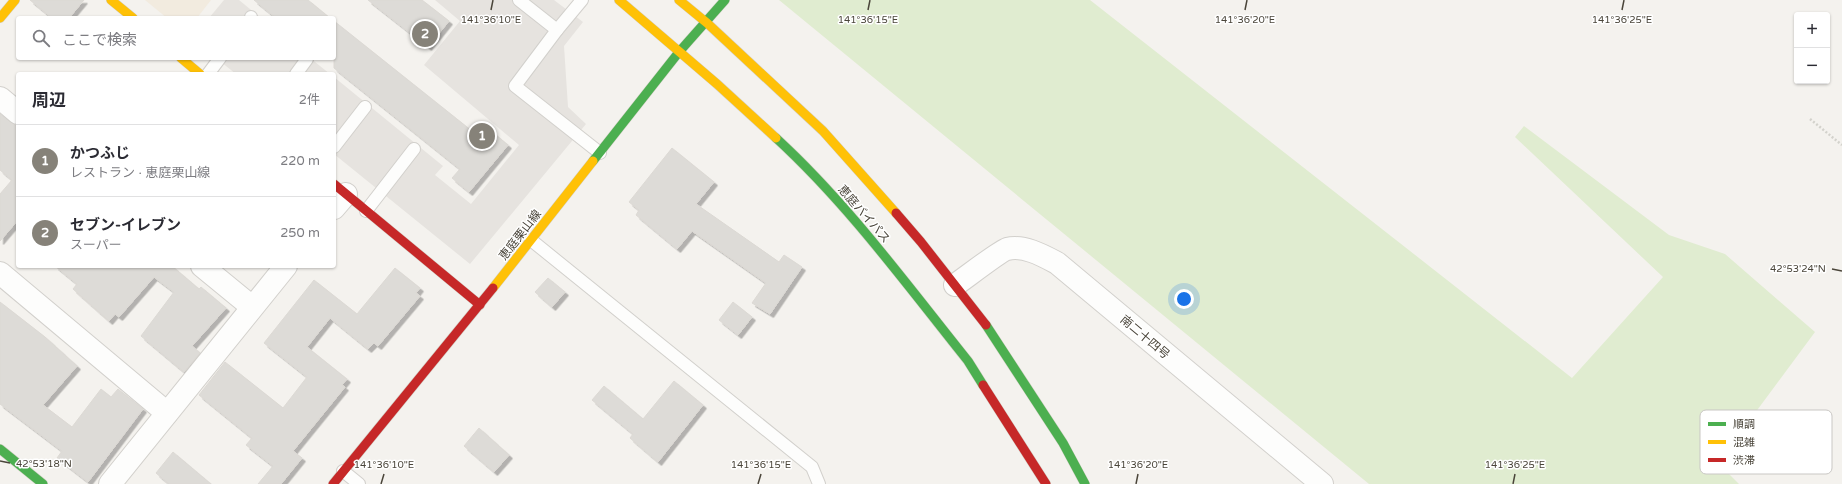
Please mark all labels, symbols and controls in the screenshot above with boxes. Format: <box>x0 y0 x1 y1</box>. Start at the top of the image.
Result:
map controls <box>1794 12 1830 84</box>
button: + <box>1794 12 1830 48</box>
text: 141°36'10"E <box>461 14 521 26</box>
text: 141°36'15"E <box>838 14 898 26</box>
text: 141°36'20"E <box>1215 14 1275 26</box>
text: 141°36'25"E <box>1592 14 1652 26</box>
search box <box>16 16 336 60</box>
pin: 2 <box>412 19 438 49</box>
icon: search <box>30 27 52 49</box>
text: ここで検索 <box>62 31 137 49</box>
button: − <box>1794 48 1830 84</box>
text: 周辺 <box>32 90 66 111</box>
text: 2件 <box>299 92 320 108</box>
pin: 1 <box>469 121 495 151</box>
text: かつふじ <box>70 144 130 162</box>
text: 1 <box>41 153 49 169</box>
text: 220 m <box>280 153 320 169</box>
text: レストラン · 恵庭栗山線 <box>70 165 210 181</box>
street label: 恵庭バイパス <box>835 182 893 246</box>
street label: 恵庭栗山線 <box>496 207 544 263</box>
text: セブン-イレブン <box>70 216 181 234</box>
text: 2 <box>41 225 49 241</box>
text: 250 m <box>280 225 320 241</box>
text: スーパー <box>70 237 122 253</box>
text: 42°53'24"N <box>1770 263 1826 275</box>
your location <box>1174 289 1194 309</box>
street label: 南二十四号 <box>1118 312 1172 362</box>
legend <box>1700 410 1832 474</box>
text: 順調 <box>1733 418 1755 431</box>
text: 混雑 <box>1733 436 1755 449</box>
text: 渋滞 <box>1733 454 1755 467</box>
text: 42°53'18"N <box>16 458 72 470</box>
text: 141°36'10"E <box>354 459 414 471</box>
text: 141°36'15"E <box>731 459 791 471</box>
text: 141°36'20"E <box>1108 459 1168 471</box>
text: 141°36'25"E <box>1485 459 1545 471</box>

